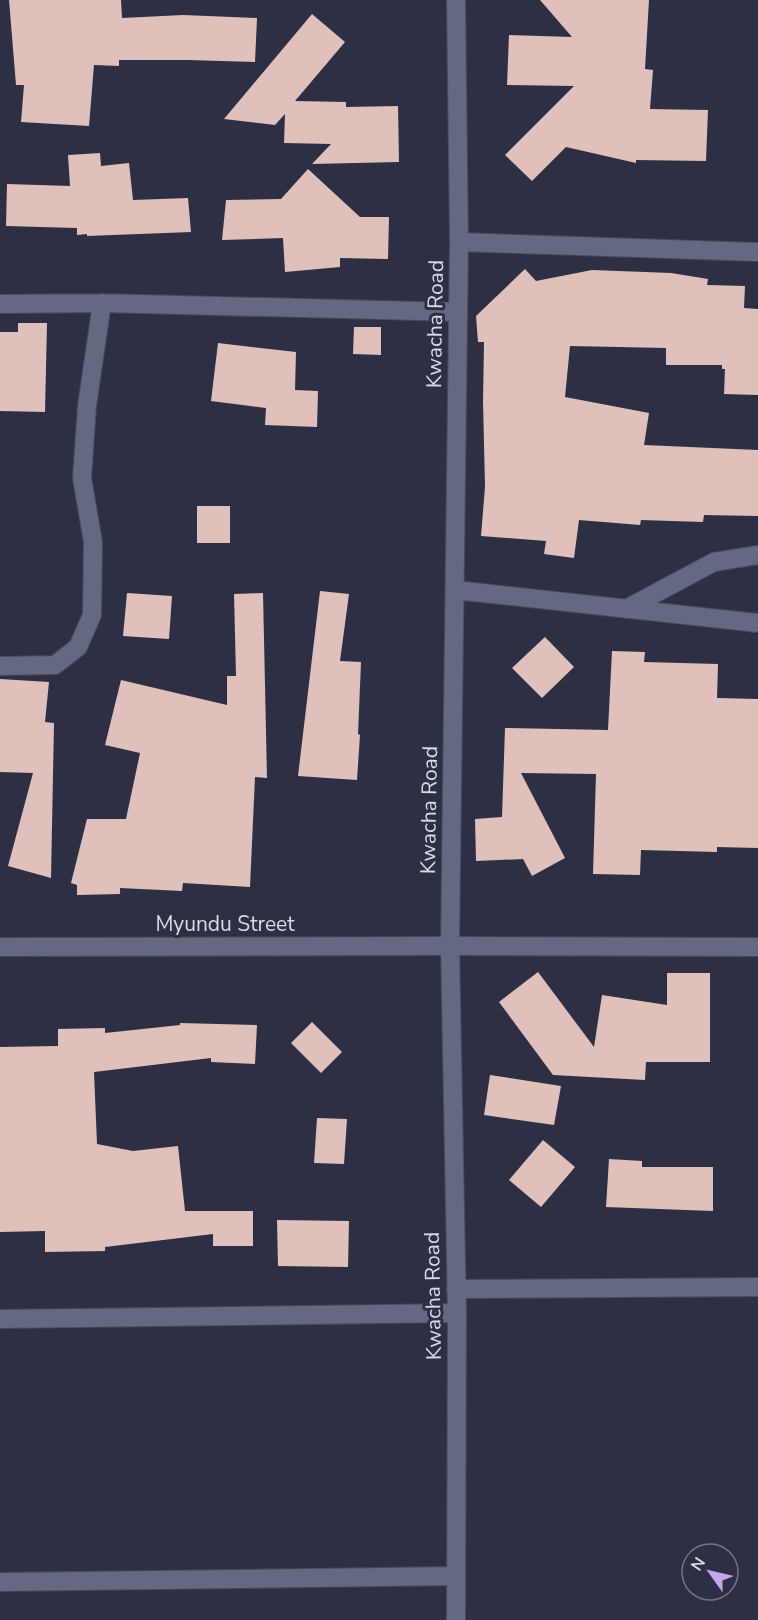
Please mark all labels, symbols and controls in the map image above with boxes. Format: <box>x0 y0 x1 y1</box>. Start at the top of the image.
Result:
street label: Kwacha Road <box>420 260 450 388</box>
street label: Kwacha Road <box>414 746 444 874</box>
street label: Myundu Street <box>155 910 295 938</box>
street label: Kwacha Road <box>418 1232 448 1360</box>
north arrow <box>680 1542 740 1602</box>
text: N <box>686 1553 711 1575</box>

